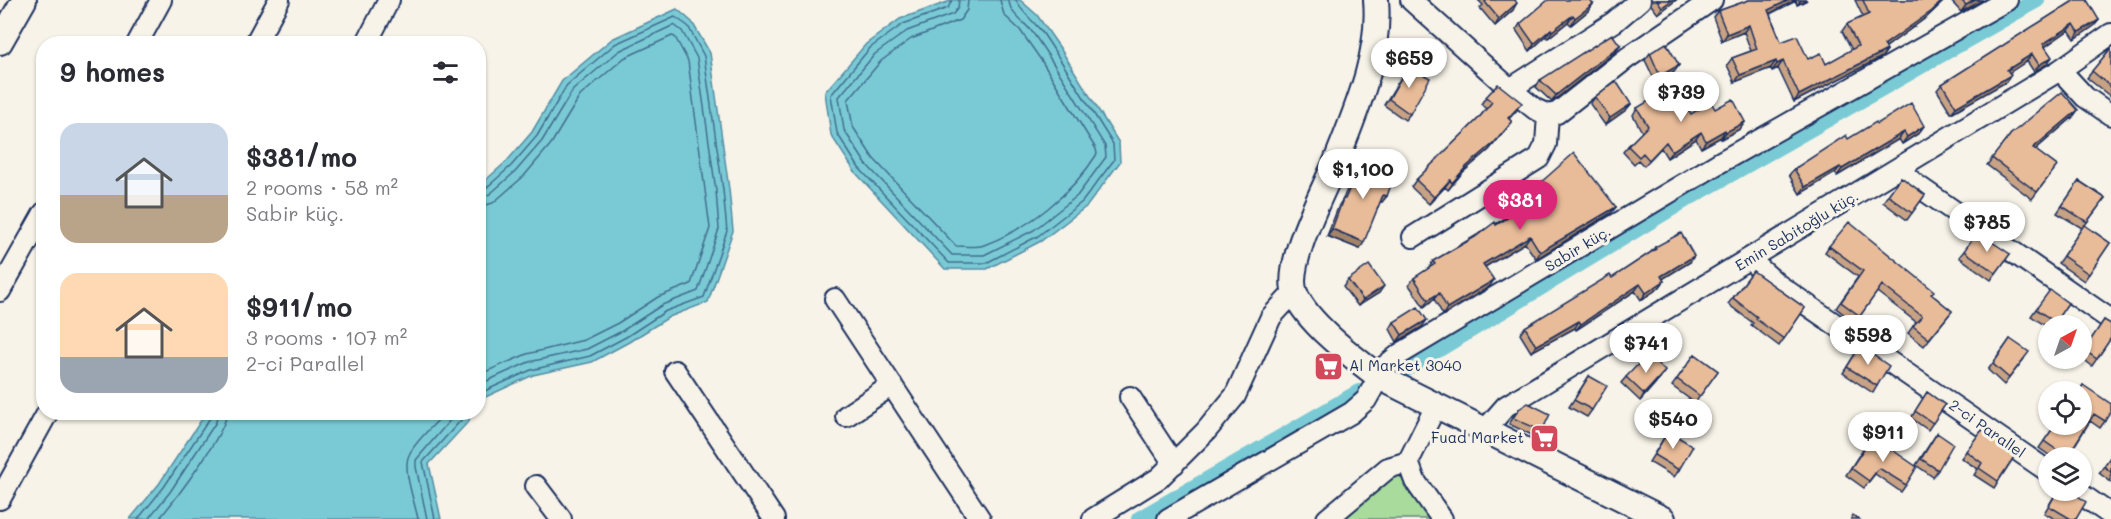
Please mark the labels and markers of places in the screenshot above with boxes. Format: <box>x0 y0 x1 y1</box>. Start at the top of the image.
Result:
pin: $659 <box>1373 38 1445 89</box>
pin: $739 <box>1645 72 1717 123</box>
pin: $1,100 <box>1314 149 1412 200</box>
pin: $381 <box>1484 180 1556 231</box>
pin: $785 <box>1951 202 2023 253</box>
pin: $598 <box>1832 315 1904 366</box>
pin: $741 <box>1610 323 1682 374</box>
supermarket icon: Al Market 3040 <box>1312 350 1344 382</box>
place label: Al Market 3040 <box>1349 355 1462 375</box>
pin: $540 <box>1637 399 1709 450</box>
pin: $911 <box>1847 412 1919 463</box>
supermarket icon: Fuad Market <box>1529 422 1561 454</box>
place label: Fuad Market <box>1431 427 1524 447</box>

